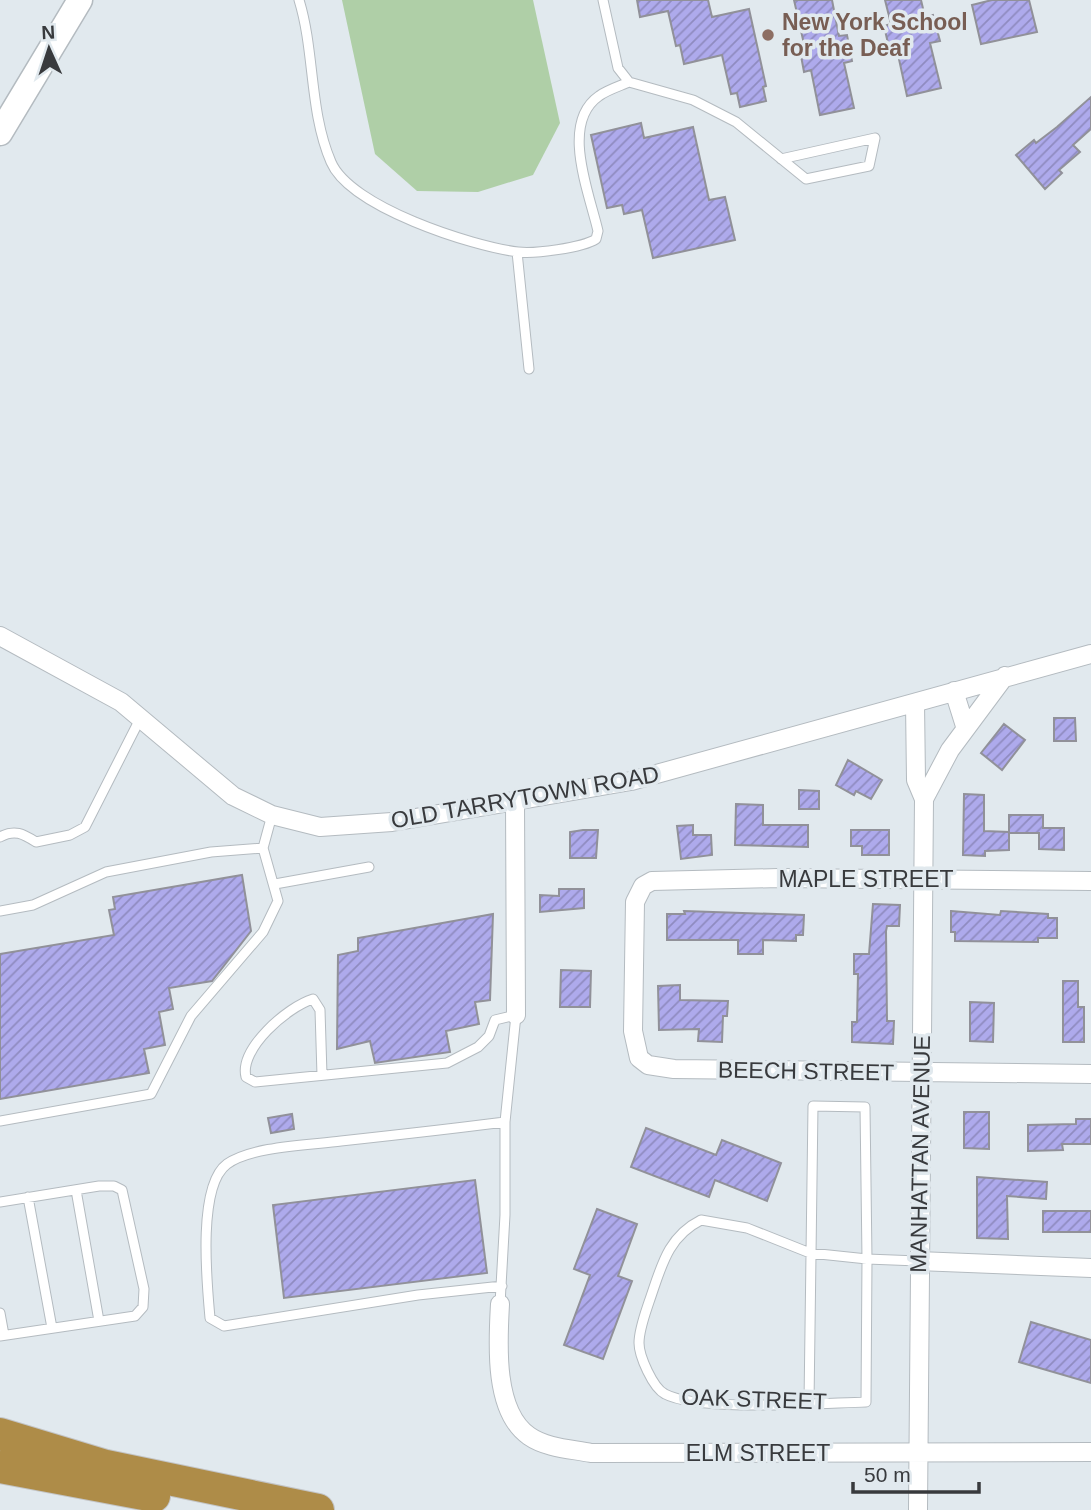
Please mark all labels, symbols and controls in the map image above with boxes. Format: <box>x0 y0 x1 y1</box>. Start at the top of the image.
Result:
place label: New York School for the Deaf <box>782 9 968 61</box>
north arrow <box>14 14 84 84</box>
text: N <box>41 22 56 43</box>
marker: New York School for the Deaf <box>760 27 776 43</box>
street label: OLD TARRYTOWN ROAD <box>389 761 661 833</box>
street label: MAPLE STREET <box>778 866 954 892</box>
street label: MANHATTAN AVENUE <box>905 1035 935 1273</box>
street label: BEECH STREET <box>718 1056 894 1086</box>
street label: OAK STREET <box>681 1383 827 1415</box>
street label: ELM STREET <box>686 1440 830 1466</box>
scale bar <box>853 1450 979 1494</box>
text: 50 m <box>864 1463 911 1486</box>

